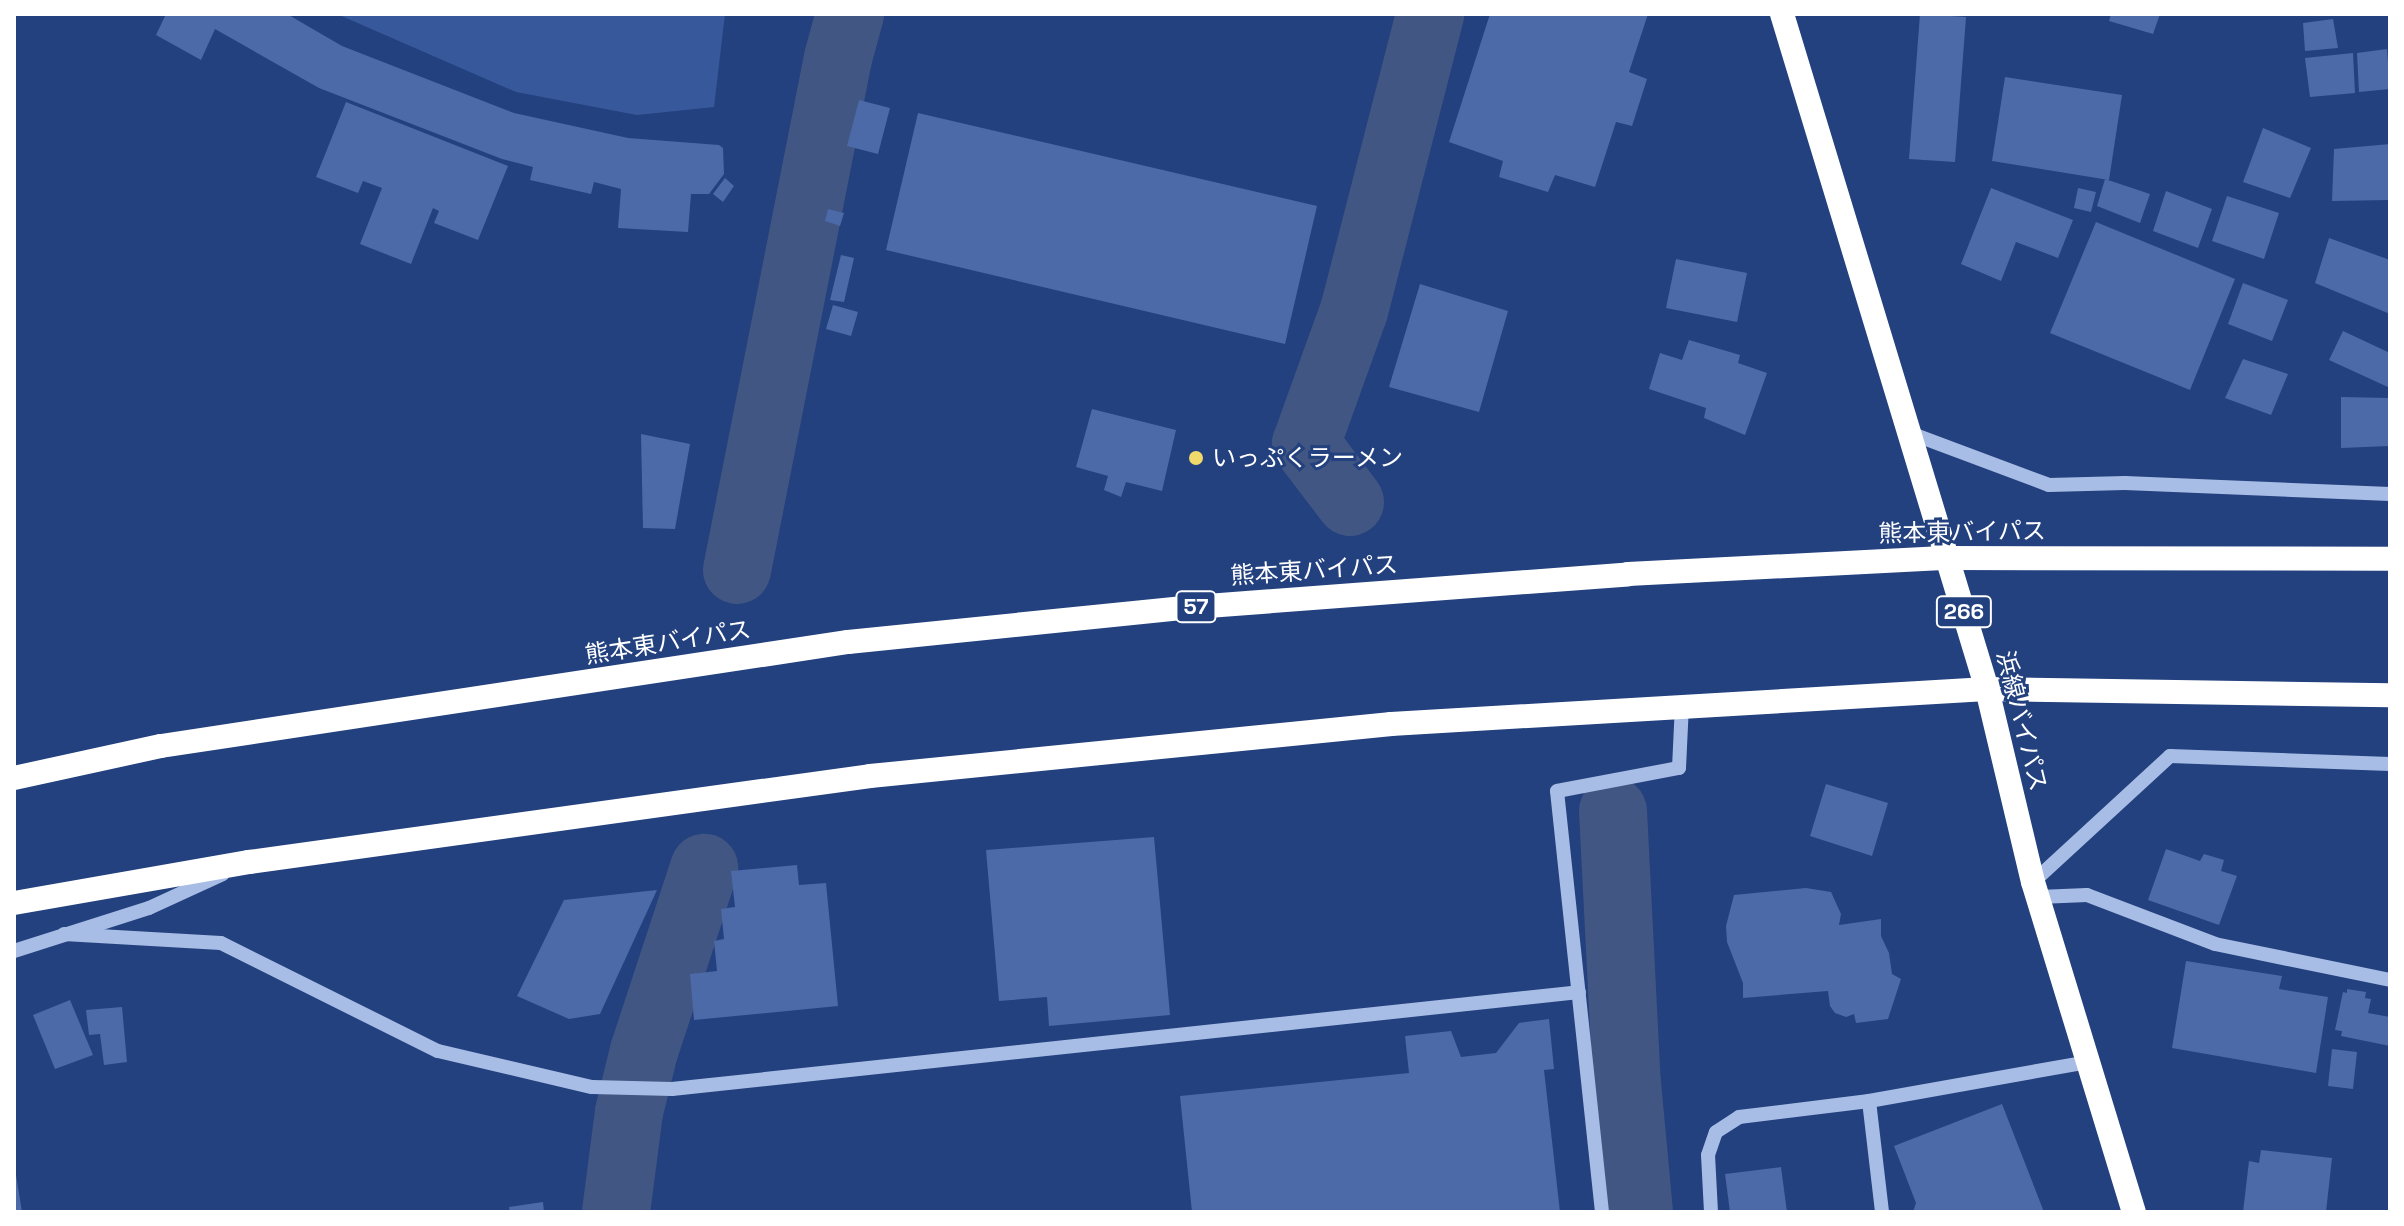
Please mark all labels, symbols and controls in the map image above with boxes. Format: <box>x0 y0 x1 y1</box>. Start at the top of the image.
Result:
place label: いっぷくラーメン <box>1212 444 1404 472</box>
marker: いっぷくラーメン <box>1187 449 1205 467</box>
street label: 熊本東バイパス <box>1878 516 2046 548</box>
street label: 熊本東バイパス <box>1229 550 1399 590</box>
road number: 57 <box>1174 589 1218 625</box>
road number: 266 <box>1934 594 1994 630</box>
street label: 熊本東バイパス <box>583 615 753 669</box>
street label: 浜線バイパス <box>1991 648 2053 794</box>

